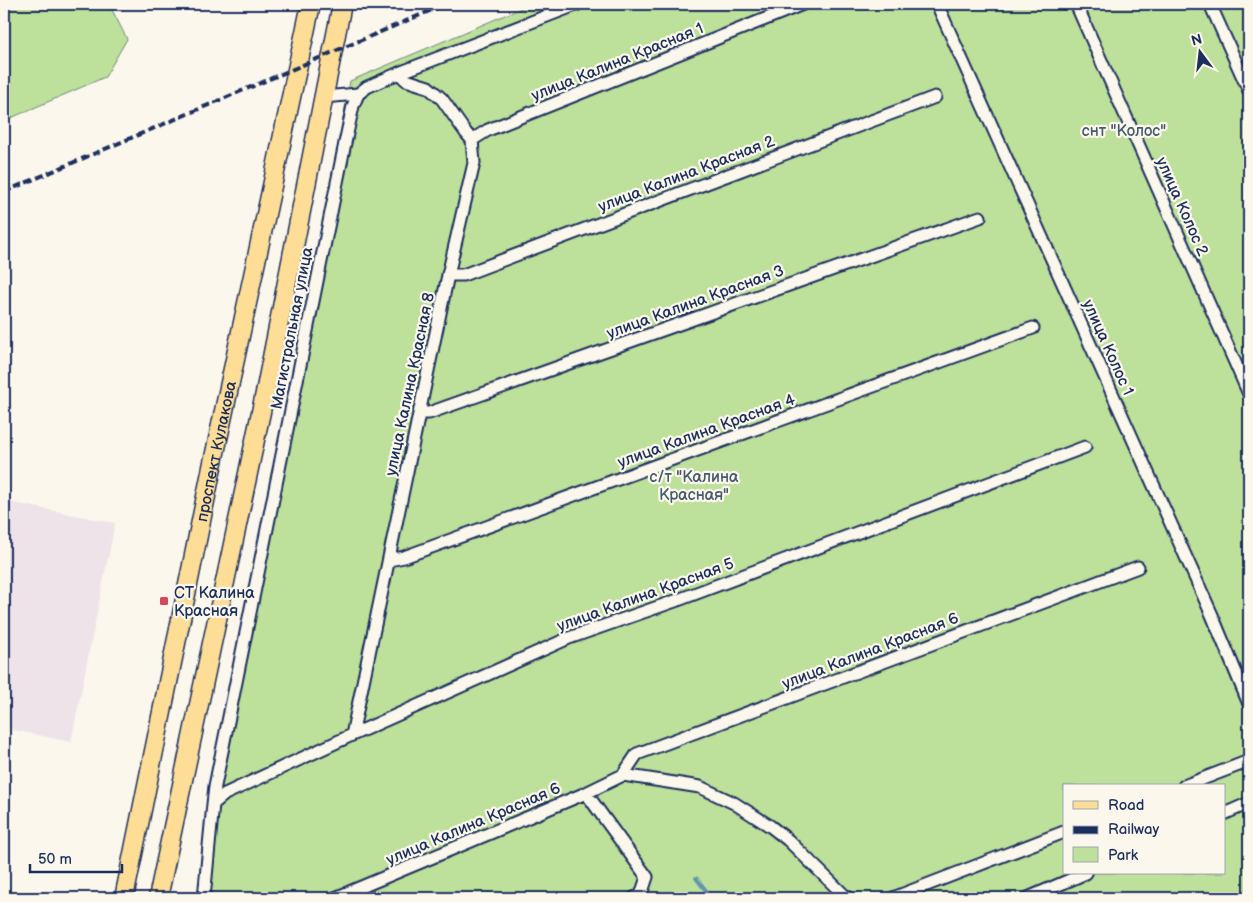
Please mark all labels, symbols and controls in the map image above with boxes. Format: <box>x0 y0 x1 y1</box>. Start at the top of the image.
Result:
street label: улица Калина Красная 1 <box>529 19 706 106</box>
north arrow <box>1176 28 1226 78</box>
text: N <box>1189 30 1204 49</box>
park label: снт "Колос" <box>1082 122 1166 141</box>
street label: улица Калина Красная 2 <box>596 132 778 217</box>
street label: улица Колос 2 <box>1151 154 1212 259</box>
street label: Магистральная улица <box>267 245 318 411</box>
street label: улица Калина Красная 3 <box>604 261 787 343</box>
street label: улица Калина Красная 8 <box>382 291 439 478</box>
street label: улица Колос 1 <box>1078 297 1137 398</box>
street label: проспект Кулакова <box>193 379 241 524</box>
street label: улица Калина Красная 4 <box>615 390 798 472</box>
park label: с/т "Калина Красная" <box>649 468 739 505</box>
street label: улица Калина Красная 5 <box>555 555 737 636</box>
place label: СТ Калина Красная <box>174 584 255 621</box>
marker: СТ Калина Красная <box>158 595 170 607</box>
street label: улица Калина Красная 6 <box>780 609 962 694</box>
street label: улица Калина Красная 6 <box>384 779 564 870</box>
legend <box>1063 784 1226 874</box>
text: Road <box>1108 796 1144 815</box>
text: Railway <box>1108 820 1159 839</box>
scale bar <box>30 842 122 874</box>
text: Park <box>1108 846 1139 865</box>
text: 50 m <box>38 850 72 869</box>

